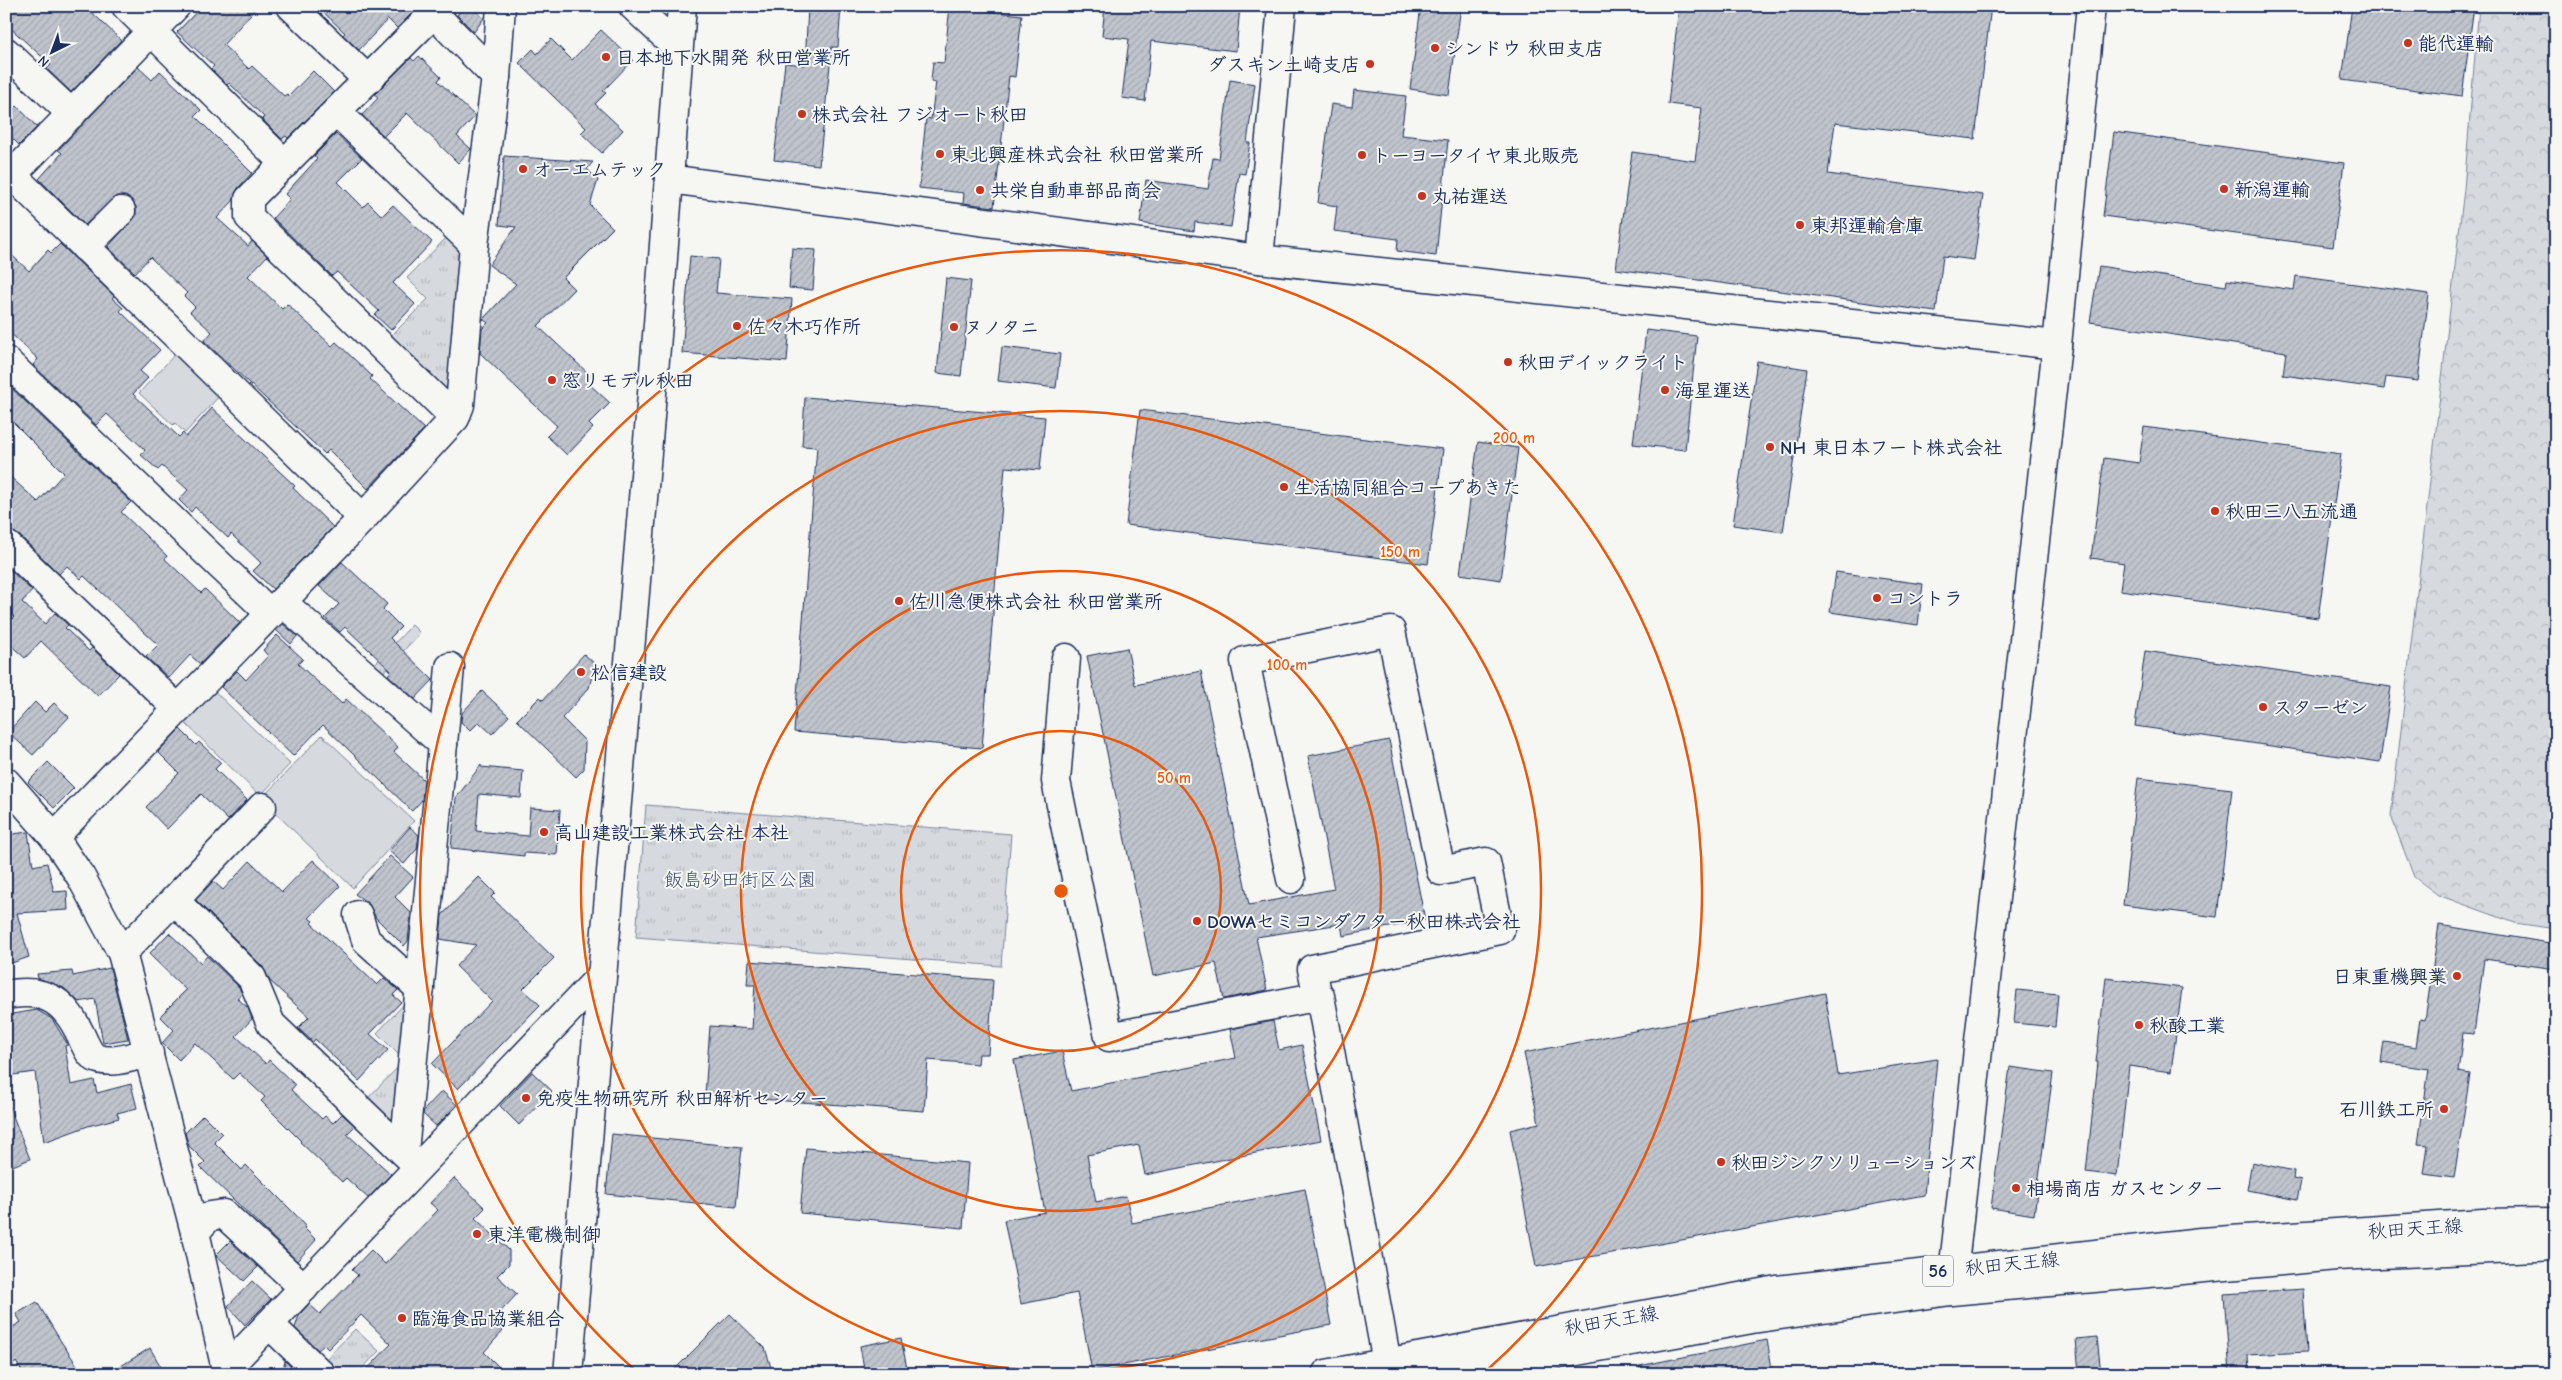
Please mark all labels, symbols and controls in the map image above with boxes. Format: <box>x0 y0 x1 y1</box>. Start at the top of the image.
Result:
north arrow <box>28 28 78 78</box>
place label: 能代運輸 <box>2418 33 2494 55</box>
marker: 能代運輸 <box>2402 37 2414 49</box>
place label: シンドウ 秋田支店 <box>1445 38 1604 60</box>
marker: シンドウ 秋田支店 <box>1429 42 1441 54</box>
place label: 日本地下水開発 秋田営業所 <box>616 47 851 69</box>
marker: 日本地下水開発 秋田営業所 <box>600 51 612 63</box>
text: N <box>35 52 53 71</box>
place label: ダスキン土崎支店 <box>1208 54 1360 76</box>
marker: ダスキン土崎支店 <box>1364 58 1376 70</box>
place label: 株式会社 フジオート秋田 <box>812 104 1028 126</box>
marker: 株式会社 フジオート秋田 <box>796 108 808 120</box>
place label: 東北興産株式会社 秋田営業所 <box>950 144 1204 166</box>
place label: トーヨータイヤ東北販売 <box>1372 145 1579 167</box>
marker: 東北興産株式会社 秋田営業所 <box>934 148 946 160</box>
marker: トーヨータイヤ東北販売 <box>1356 149 1368 161</box>
place label: オーエムテック <box>533 159 666 181</box>
marker: オーエムテック <box>517 163 529 175</box>
place label: 新潟運輸 <box>2234 179 2310 201</box>
place label: 共栄自動車部品商会 <box>990 180 1161 202</box>
marker: 新潟運輸 <box>2218 183 2230 195</box>
marker: 共栄自動車部品商会 <box>974 184 986 196</box>
place label: 丸祐運送 <box>1432 186 1508 208</box>
marker: 丸祐運送 <box>1416 190 1428 202</box>
place label: 東邦運輸倉庫 <box>1810 215 1924 237</box>
marker: 東邦運輸倉庫 <box>1794 219 1806 231</box>
place label: 佐々木巧作所 <box>747 316 861 338</box>
place label: ヌノタニ <box>964 317 1039 339</box>
marker: 佐々木巧作所 <box>731 320 743 332</box>
marker: ヌノタニ <box>948 321 960 333</box>
place label: 秋田デイックライト <box>1518 352 1688 374</box>
marker: 秋田デイックライト <box>1502 356 1514 368</box>
place label: 窓リモデル秋田 <box>562 370 694 392</box>
marker: 窓リモデル秋田 <box>546 374 558 386</box>
place label: 海星運送 <box>1675 380 1751 402</box>
marker: 海星運送 <box>1659 384 1671 396</box>
text: 200 m <box>1493 429 1535 447</box>
place label: NH 東日本フート株式会社 <box>1780 437 2002 459</box>
marker: NH 東日本フート株式会社 <box>1764 441 1776 453</box>
place label: 生活協同組合コープあきた <box>1294 477 1521 499</box>
marker: 生活協同組合コープあきた <box>1278 481 1290 493</box>
place label: 秋田三八五流通 <box>2225 501 2358 523</box>
marker: 秋田三八五流通 <box>2209 505 2221 517</box>
text: 150 m <box>1380 543 1420 561</box>
place label: コントラ <box>1887 588 1963 610</box>
place label: 佐川急便株式会社 秋田営業所 <box>909 591 1163 613</box>
marker: コントラ <box>1871 592 1883 604</box>
marker: 佐川急便株式会社 秋田営業所 <box>893 595 905 607</box>
text: 100 m <box>1267 656 1307 674</box>
place label: 松信建設 <box>591 662 667 684</box>
marker: 松信建設 <box>575 666 587 678</box>
place label: スターゼン <box>2273 697 2368 719</box>
marker: スターゼン <box>2257 701 2269 713</box>
text: 50 m <box>1157 769 1191 787</box>
place label: 高山建設工業株式会社 本社 <box>554 822 789 844</box>
marker: 高山建設工業株式会社 本社 <box>538 826 550 838</box>
park label: 飯島砂田街区公園 <box>664 869 816 891</box>
centre of rings <box>1052 882 1070 900</box>
place label: DOWAセミコンダクター秋田株式会社 <box>1207 911 1520 933</box>
marker: DOWAセミコンダクター秋田株式会社 <box>1191 915 1203 927</box>
place label: 日東重機興業 <box>2333 966 2447 988</box>
marker: 日東重機興業 <box>2451 970 2463 982</box>
place label: 秋酸工業 <box>2149 1015 2225 1037</box>
marker: 秋酸工業 <box>2133 1019 2145 1031</box>
place label: 免疫生物研究所 秋田解析センター <box>536 1088 828 1110</box>
marker: 免疫生物研究所 秋田解析センター <box>520 1092 532 1104</box>
place label: 石川鉄工所 <box>2339 1099 2434 1121</box>
marker: 石川鉄工所 <box>2438 1103 2450 1115</box>
place label: 秋田ジンクソリューションズ <box>1731 1152 1976 1174</box>
marker: 秋田ジンクソリューションズ <box>1715 1156 1727 1168</box>
place label: 相場商店 ガスセンター <box>2026 1178 2223 1200</box>
marker: 相場商店 ガスセンター <box>2010 1182 2022 1194</box>
street label: 秋田天王線 <box>2367 1215 2463 1243</box>
place label: 東洋電機制御 <box>487 1224 601 1246</box>
marker: 東洋電機制御 <box>471 1228 483 1240</box>
street label: 秋田天王線 <box>1964 1248 2061 1280</box>
road number: 56 <box>1923 1256 1953 1286</box>
street label: 秋田天王線 <box>1562 1302 1660 1340</box>
place label: 臨海食品協業組合 <box>412 1308 564 1330</box>
marker: 臨海食品協業組合 <box>396 1312 408 1324</box>

